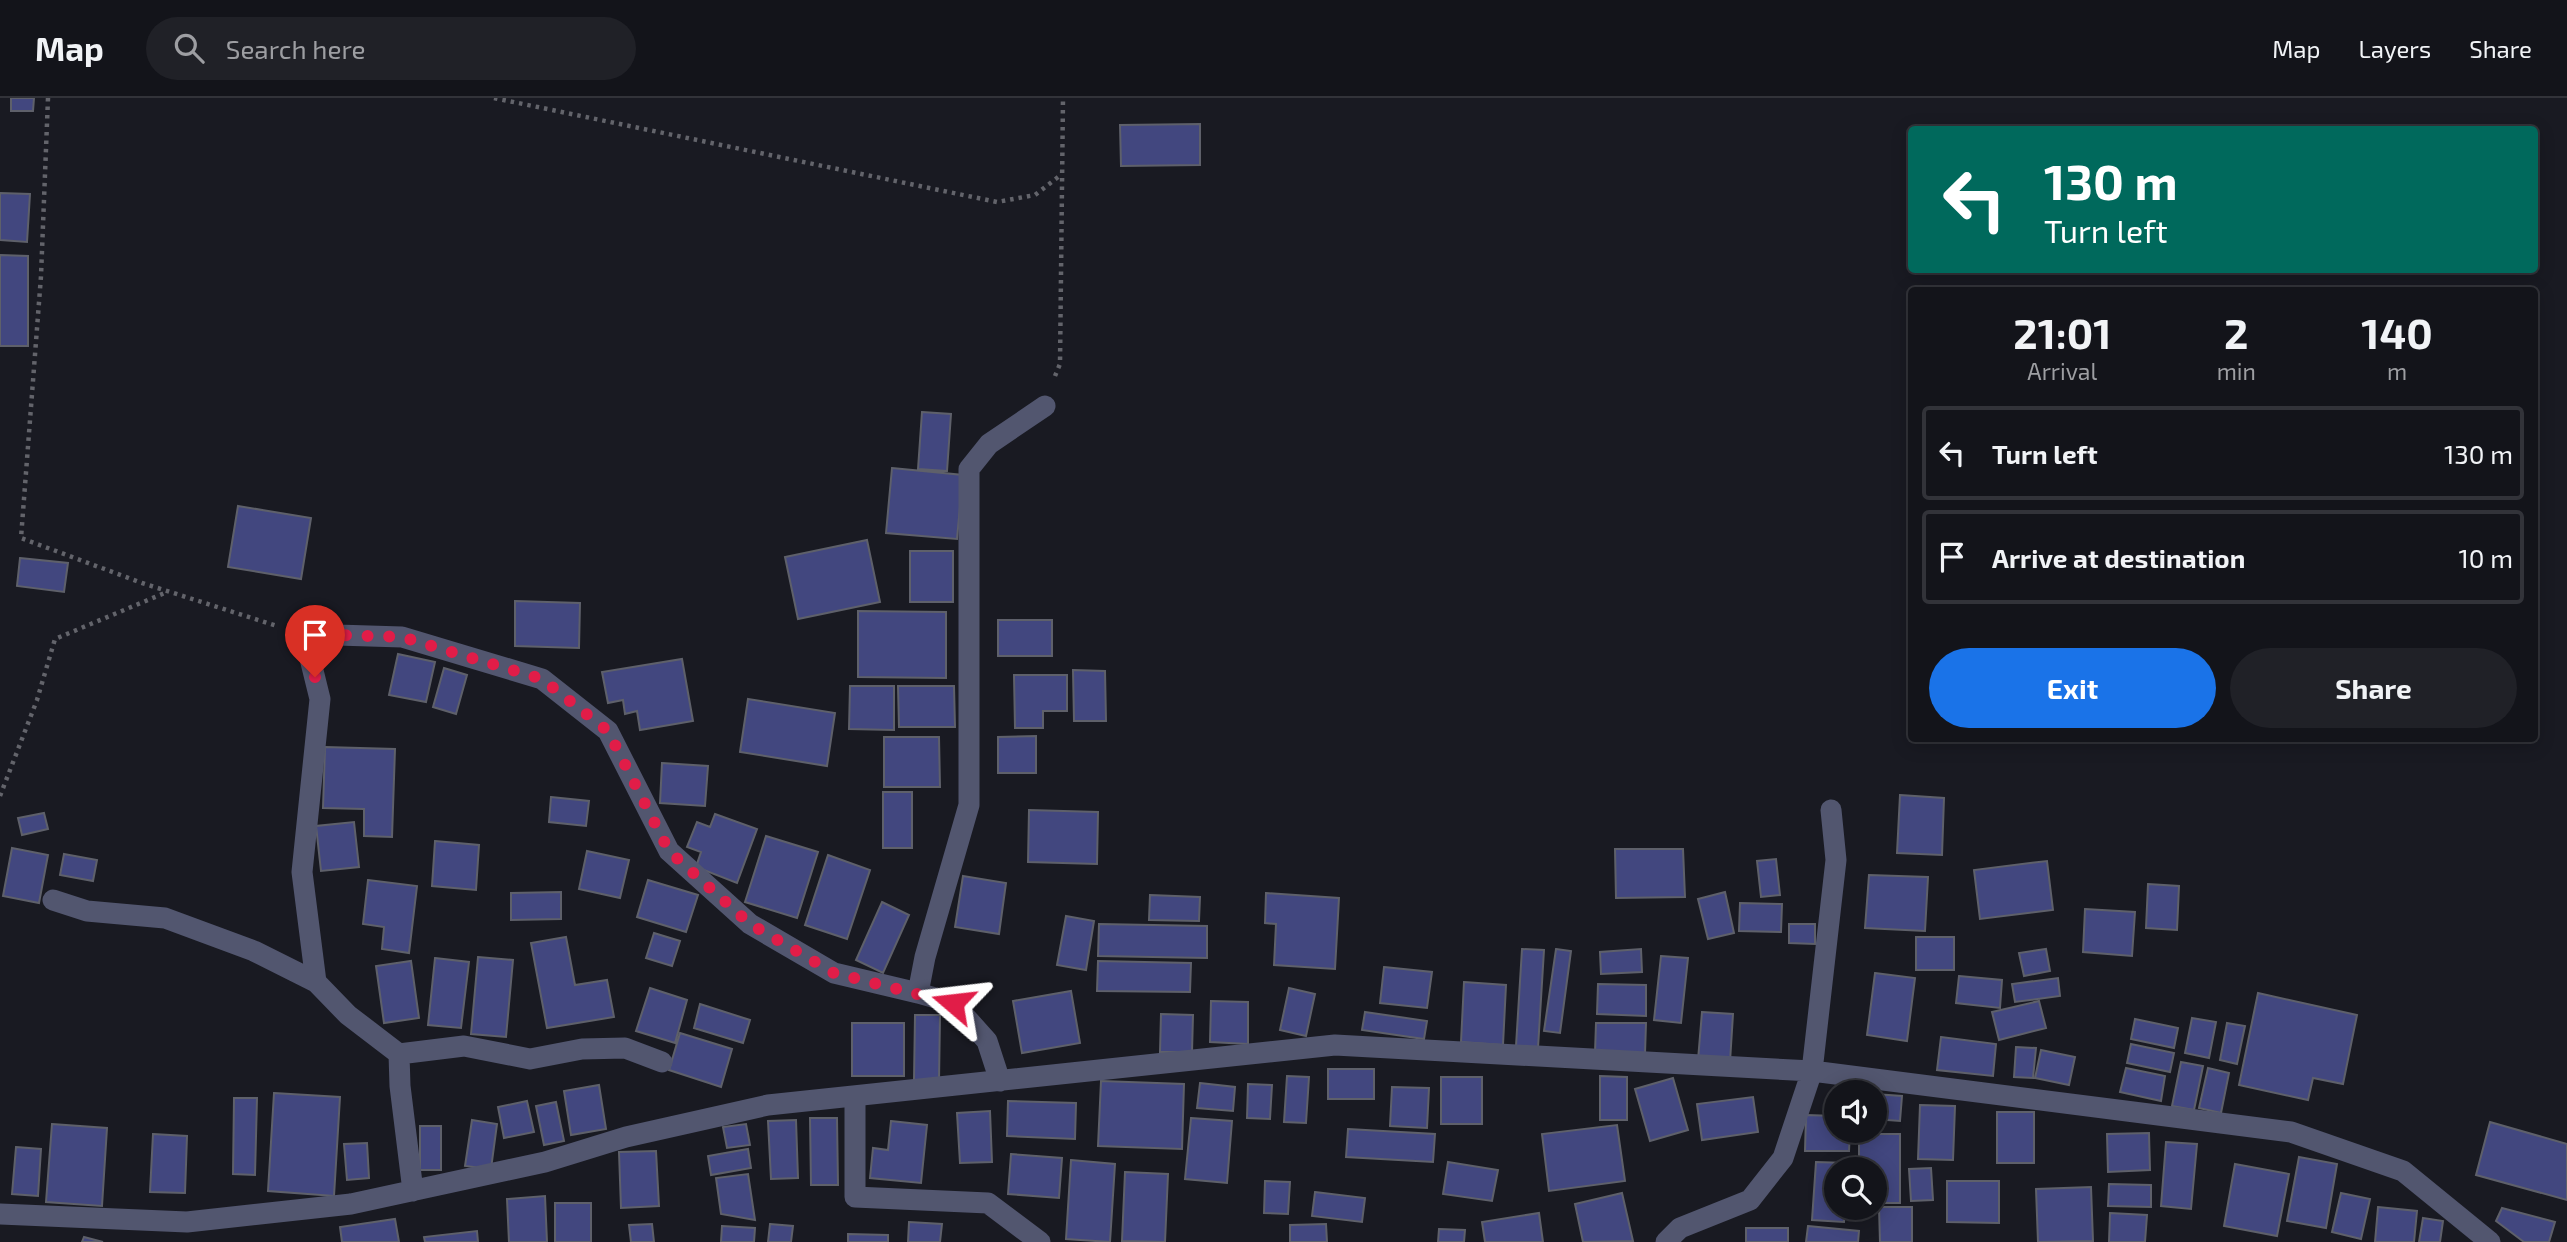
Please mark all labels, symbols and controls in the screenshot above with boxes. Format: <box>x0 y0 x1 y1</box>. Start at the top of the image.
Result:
search box <box>146 17 636 80</box>
text: Map <box>35 28 104 68</box>
icon: search <box>170 29 208 67</box>
text: Search here <box>226 33 365 64</box>
text: Map <box>2272 34 2320 63</box>
text: Layers <box>2358 34 2431 63</box>
text: Share <box>2469 34 2532 63</box>
text: 130 m <box>2044 151 2178 210</box>
icon: left <box>1929 154 2020 245</box>
text: Turn left <box>2044 211 2168 249</box>
text: 21:01 <box>2013 307 2111 357</box>
text: 2 <box>2224 307 2249 357</box>
text: 140 <box>2361 307 2433 357</box>
text: Arrival <box>2027 357 2097 385</box>
text: min <box>2217 357 2256 385</box>
text: m <box>2387 357 2407 385</box>
icon: left <box>1933 434 1971 472</box>
text: Turn left <box>1992 438 2098 469</box>
text: 130 m <box>2444 438 2513 469</box>
icon: arrive <box>1933 538 1971 576</box>
text: Arrive at destination <box>1992 542 2245 573</box>
text: 10 m <box>2458 542 2513 573</box>
pin <box>285 605 345 677</box>
icon: arrive <box>296 616 334 654</box>
button: Exit <box>1929 648 2216 728</box>
button: Share <box>2230 648 2517 728</box>
position arrow <box>916 966 990 1040</box>
map controls <box>1824 1080 1887 1220</box>
button: sound <box>1824 1080 1887 1143</box>
button: search <box>1824 1157 1887 1220</box>

